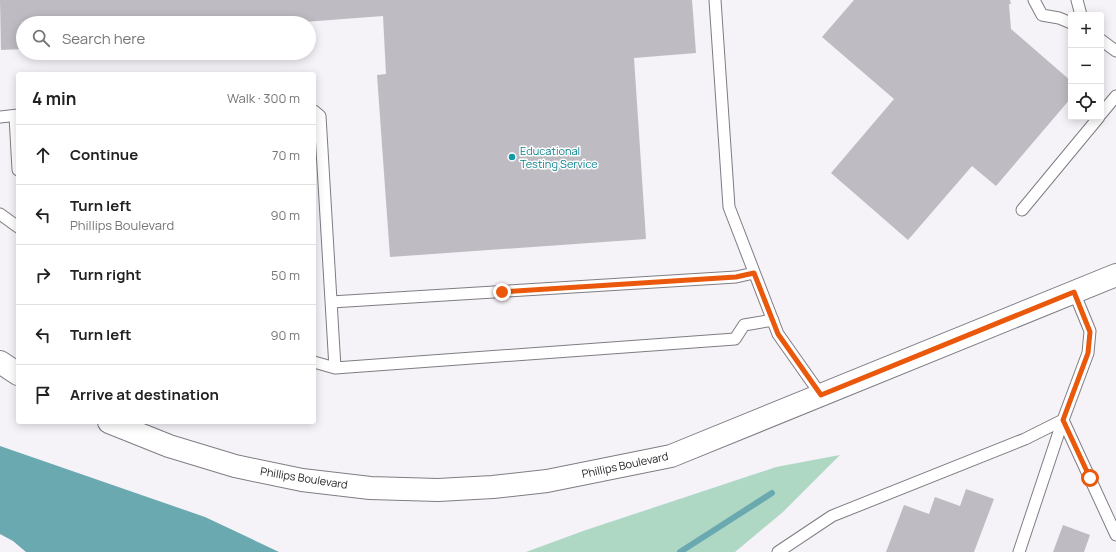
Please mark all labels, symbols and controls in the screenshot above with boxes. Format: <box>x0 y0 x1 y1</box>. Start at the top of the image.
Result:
map controls <box>1068 12 1104 120</box>
button: + <box>1068 12 1104 48</box>
search box <box>16 16 316 60</box>
icon: search <box>30 27 52 49</box>
text: Search here <box>62 28 145 49</box>
button: − <box>1068 48 1104 84</box>
button: locate <box>1068 84 1104 120</box>
text: 4 min <box>32 87 76 110</box>
text: Walk · 300 m <box>227 89 300 107</box>
place label: Educational Testing Service <box>520 143 598 171</box>
icon: ahead <box>32 144 54 166</box>
text: Continue <box>70 144 138 165</box>
text: 70 m <box>272 146 300 164</box>
marker: Educational Testing Service <box>507 152 517 162</box>
text: Turn left <box>70 195 132 216</box>
icon: left <box>32 204 54 226</box>
text: 90 m <box>270 206 300 224</box>
text: Phillips Boulevard <box>70 216 174 234</box>
icon: right <box>32 264 54 286</box>
text: Turn right <box>70 264 141 285</box>
text: 50 m <box>271 266 300 284</box>
route end <box>493 283 511 301</box>
icon: left <box>32 324 54 346</box>
text: Turn left <box>70 324 132 345</box>
text: 90 m <box>270 326 300 344</box>
icon: arrive <box>32 384 54 406</box>
text: Arrive at destination <box>70 384 219 405</box>
street label: Phillips Boulevard <box>580 448 670 481</box>
street label: Phillips Boulevard <box>259 463 349 492</box>
route start <box>1081 469 1099 487</box>

